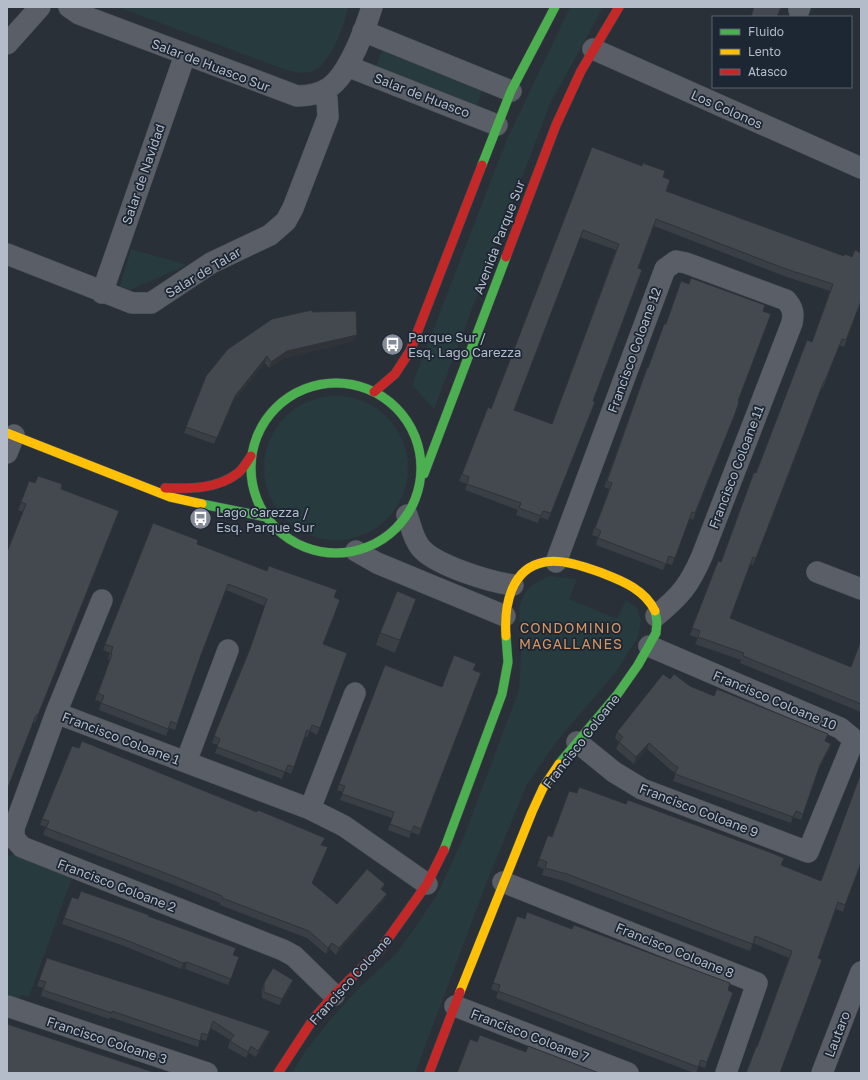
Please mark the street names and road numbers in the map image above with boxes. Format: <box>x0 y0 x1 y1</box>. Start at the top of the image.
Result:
street label: Salar de Huasco Sur <box>149 35 273 95</box>
street label: Salar de Huasco <box>372 69 472 121</box>
street label: Los Colonos <box>689 86 765 132</box>
street label: Salar de Navidad <box>118 122 168 226</box>
street label: Avenida Parque Sur <box>470 178 528 296</box>
street label: Salar de Talar <box>162 243 244 301</box>
street label: Francisco Coloane 12 <box>604 285 664 415</box>
street label: Francisco Coloane 11 <box>705 403 767 531</box>
street label: Francisco Coloane 10 <box>711 667 839 733</box>
street label: Francisco Coloane <box>539 691 623 791</box>
street label: Francisco Coloane 1 <box>60 708 182 768</box>
street label: Francisco Coloane 9 <box>637 780 761 840</box>
street label: Francisco Coloane 2 <box>55 855 179 915</box>
street label: Francisco Coloane 8 <box>614 919 737 981</box>
street label: Francisco Coloane <box>306 932 394 1028</box>
street label: Francisco Coloane 7 <box>469 1005 591 1065</box>
street label: Lautaro <box>821 1009 853 1059</box>
street label: Francisco Coloane 3 <box>45 1013 169 1067</box>

